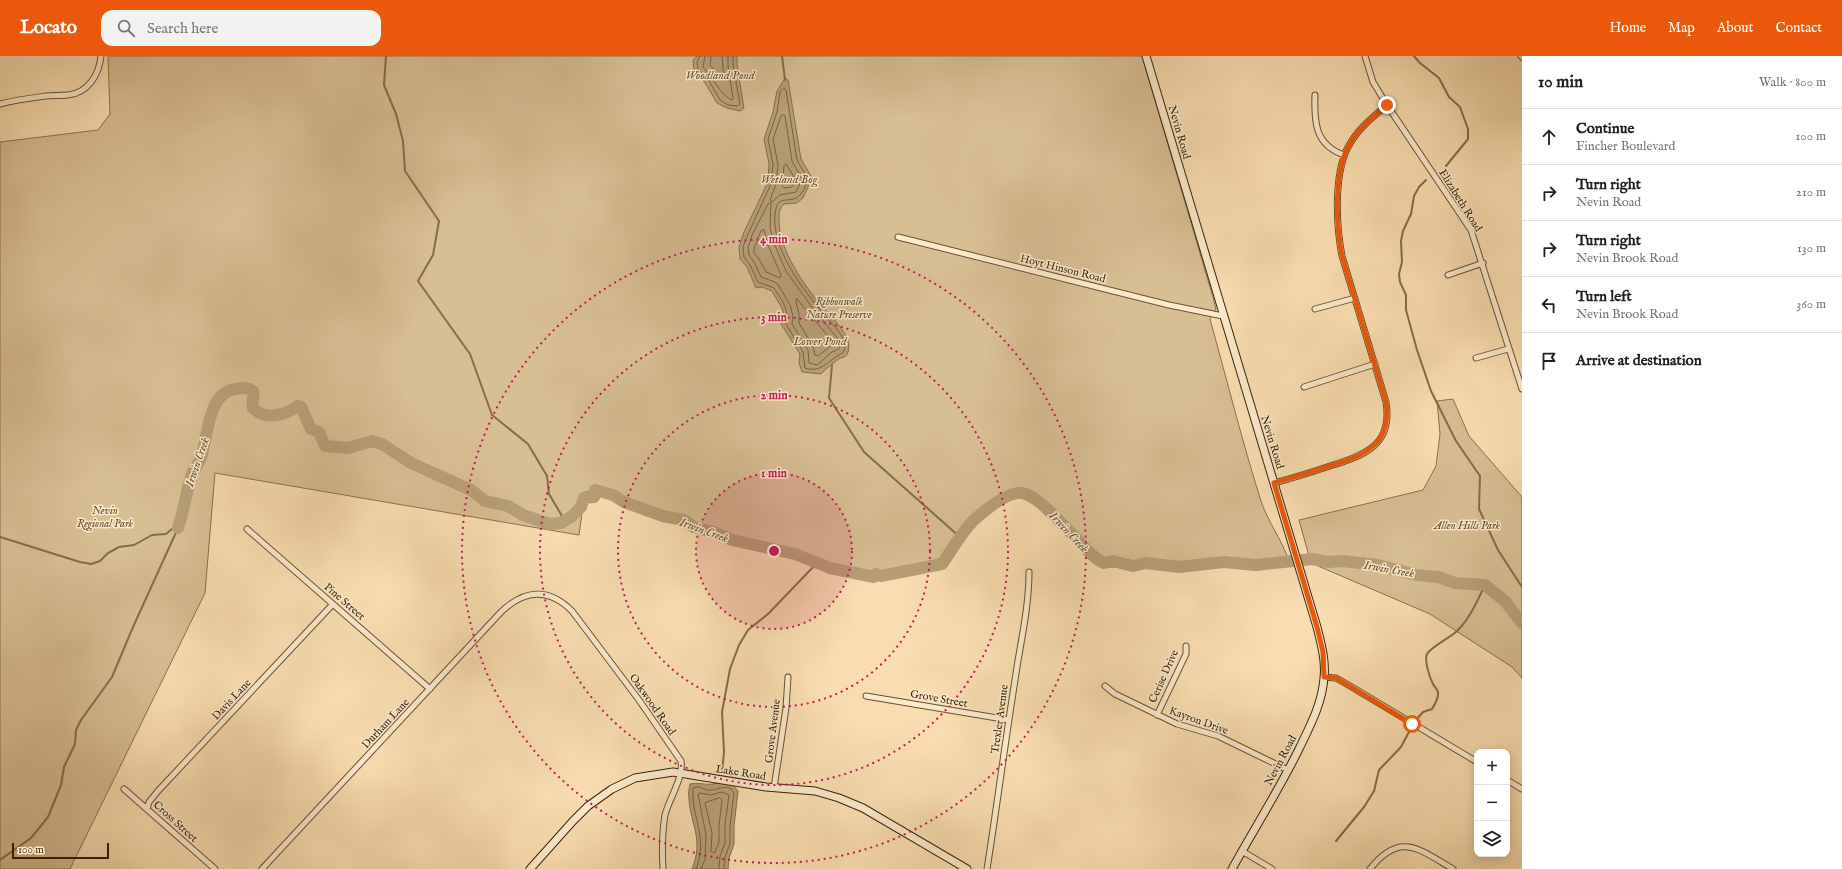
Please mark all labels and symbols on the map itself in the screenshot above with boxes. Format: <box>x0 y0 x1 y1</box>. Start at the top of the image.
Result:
water label: Woodland Pond <box>685 68 756 83</box>
route end <box>1378 96 1396 114</box>
street label: Nevin Road <box>1165 104 1193 161</box>
street label: Elizabeth Road <box>1435 167 1485 235</box>
water label: Wetland Bog <box>761 172 818 188</box>
text: 4 min <box>760 232 788 247</box>
street label: Hoyt Hinson Road <box>1018 252 1107 286</box>
park label: Ribbonwalk Nature Preserve <box>806 295 872 322</box>
text: 3 min <box>761 310 788 325</box>
water label: Lower Pond <box>792 334 848 349</box>
text: 2 min <box>760 388 788 403</box>
street label: Nevin Road <box>1257 414 1287 471</box>
water label: Irwin Creek <box>182 435 213 490</box>
text: 1 min <box>761 466 788 481</box>
park label: Nevin Regional Park <box>77 504 134 532</box>
water label: Irwin Creek <box>1045 508 1092 556</box>
water label: Irwin Creek <box>676 514 731 546</box>
park label: Allen Hills Park <box>1433 519 1501 533</box>
centre of rings <box>767 544 781 558</box>
water label: Irwin Creek <box>1362 558 1415 581</box>
street label: Pine Street <box>321 580 368 624</box>
street label: Cerise Drive <box>1146 648 1182 705</box>
street label: Oakwood Road <box>626 671 679 738</box>
street label: Davis Lane <box>209 676 254 723</box>
street label: Trexler Avenue <box>988 684 1012 755</box>
street label: Grove Street <box>909 687 969 711</box>
street label: Durham Lane <box>359 696 413 752</box>
street label: Grove Avenue <box>762 698 784 764</box>
street label: Kayron Drive <box>1167 704 1230 738</box>
route start <box>1403 715 1421 733</box>
street label: Nevin Road <box>1262 733 1300 788</box>
street label: Lake Road <box>715 762 767 784</box>
street label: Cross Street <box>150 798 201 846</box>
scale bar <box>12 841 109 860</box>

